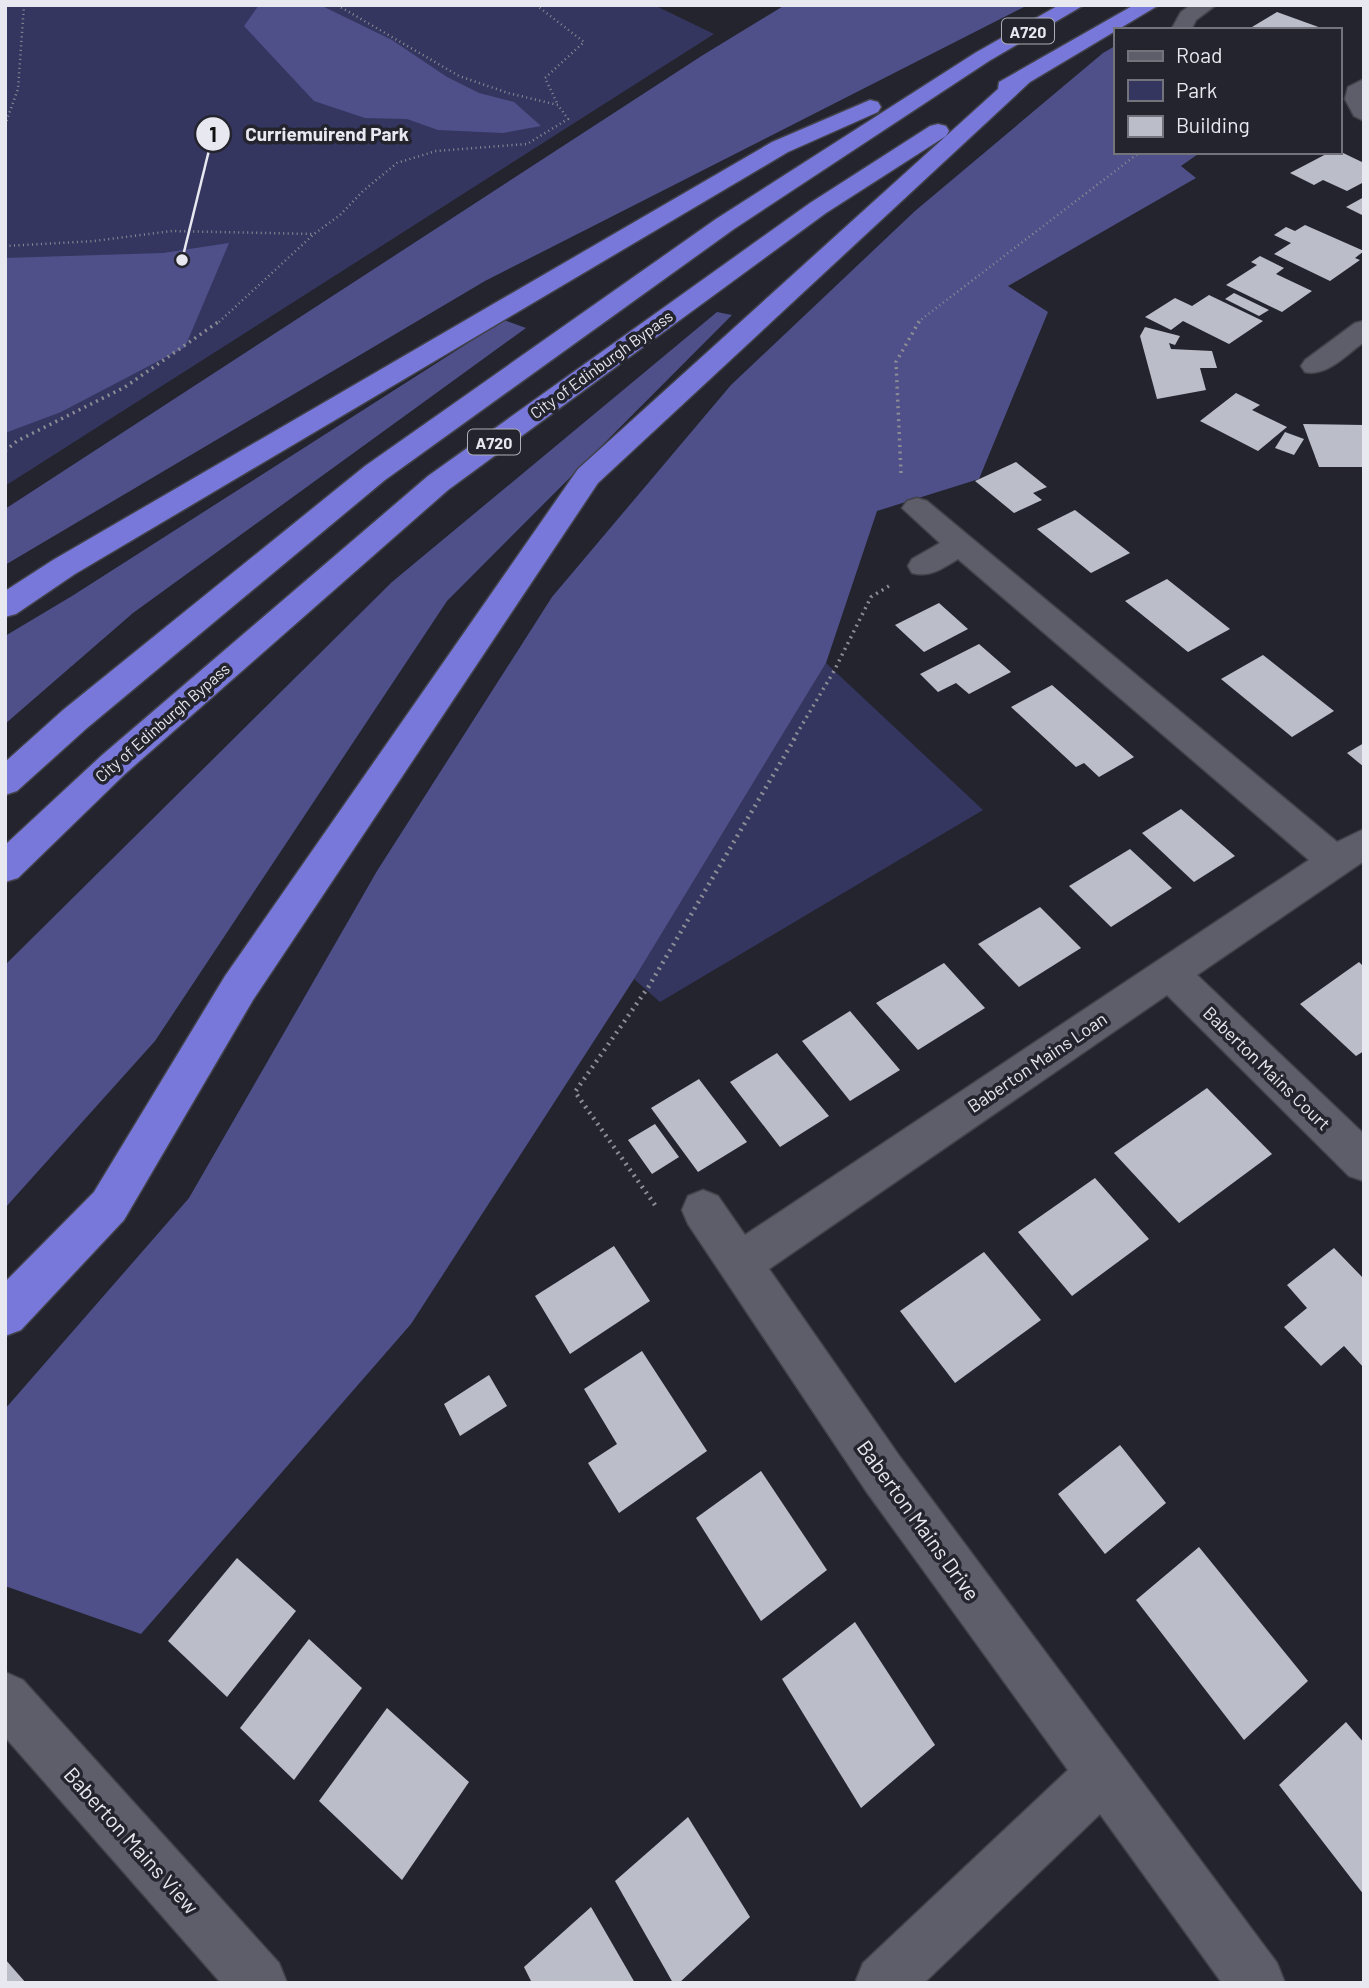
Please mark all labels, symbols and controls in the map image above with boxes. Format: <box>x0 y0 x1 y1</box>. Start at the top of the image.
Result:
road number: A720 <box>1002 19 1054 44</box>
legend <box>1114 28 1341 154</box>
text: Road <box>1176 42 1222 67</box>
text: Park <box>1176 77 1217 102</box>
text: Building <box>1176 112 1250 137</box>
callout: Curriemuirend Park <box>196 114 423 154</box>
text: 1 <box>209 121 217 146</box>
text: Curriemuirend Park <box>245 122 409 145</box>
street label: City of Edinburgh Bypass <box>526 306 676 422</box>
road number: A720 <box>468 430 520 454</box>
street label: City of Edinburgh Bypass <box>91 659 233 785</box>
street label: Baberton Mains Court <box>1199 1002 1335 1134</box>
street label: Baberton Mains Loan <box>963 1007 1111 1117</box>
street label: Baberton Mains Drive <box>852 1435 986 1605</box>
street label: Baberton Mains View <box>59 1761 205 1919</box>

